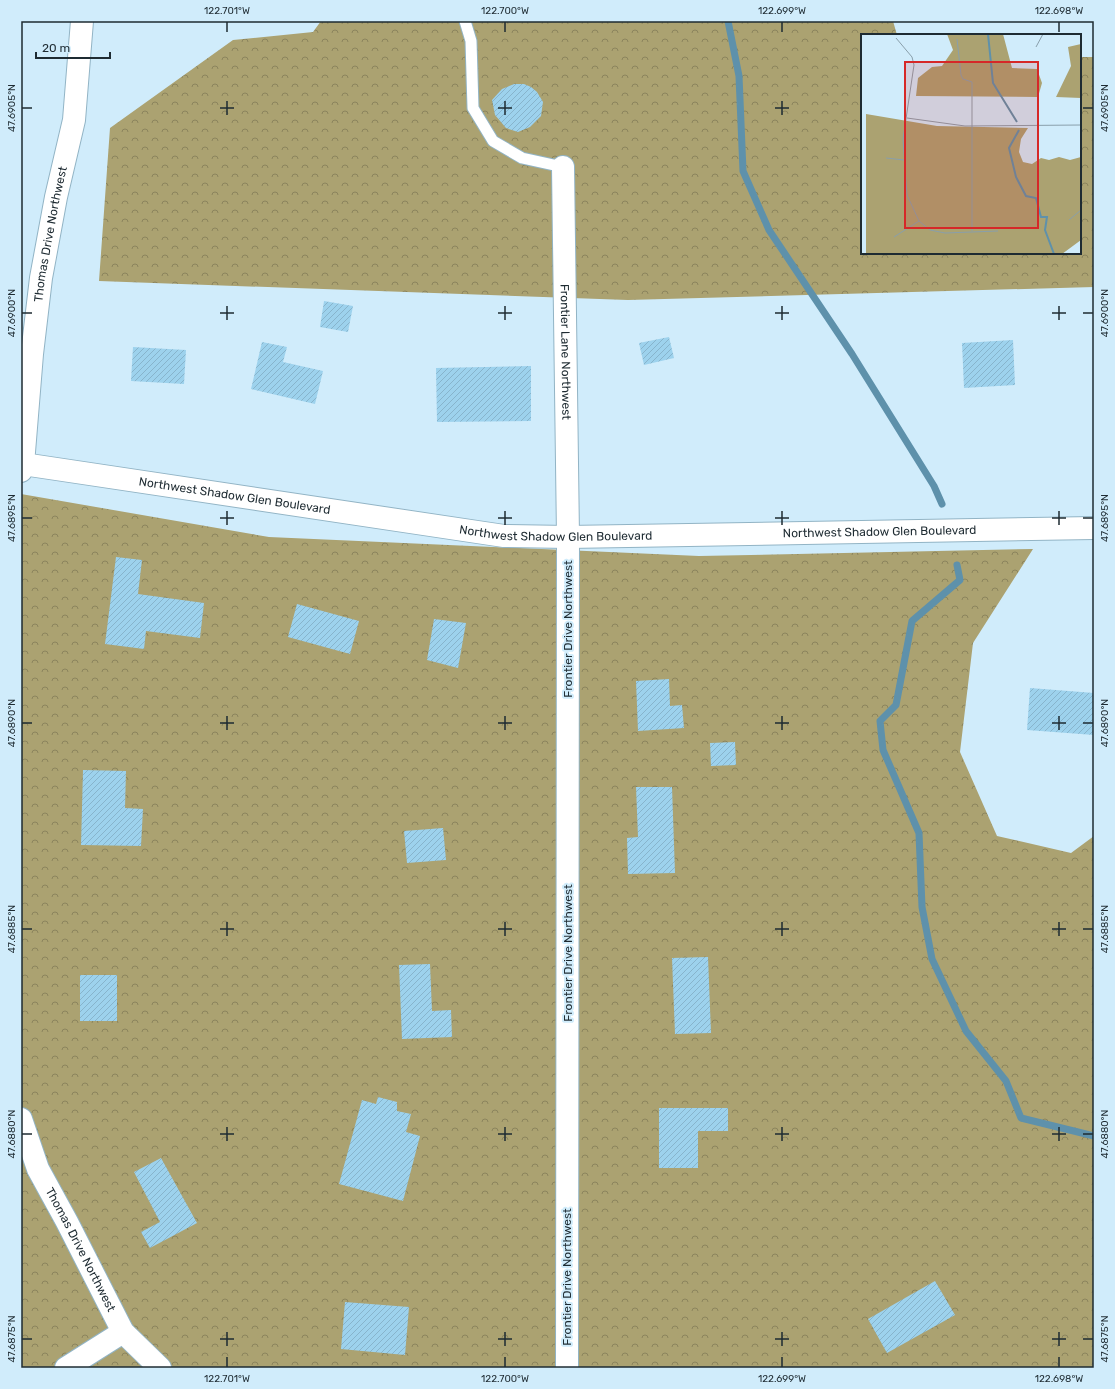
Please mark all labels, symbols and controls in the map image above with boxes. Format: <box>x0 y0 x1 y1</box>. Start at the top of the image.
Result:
text: 122.701°W <box>204 5 250 17</box>
text: 122.700°W <box>481 5 529 17</box>
text: 122.699°W <box>758 5 806 17</box>
text: 122.698°W <box>1035 5 1083 17</box>
scale bar <box>36 34 110 60</box>
inset map <box>861 34 1081 254</box>
text: 20 m <box>42 41 70 55</box>
text: 47.6905°N <box>6 84 18 132</box>
text: 47.6905°N <box>1099 84 1111 132</box>
street label: Thomas Drive Northwest <box>31 165 70 303</box>
street label: Frontier Lane Northwest <box>558 284 573 420</box>
text: 47.6900°N <box>6 289 18 337</box>
text: 47.6900°N <box>1099 289 1111 337</box>
street label: Northwest Shadow Glen Boulevard <box>138 474 331 517</box>
text: 47.6895°N <box>6 494 18 542</box>
text: 47.6895°N <box>1099 494 1111 542</box>
street label: Northwest Shadow Glen Boulevard <box>458 522 653 544</box>
street label: Northwest Shadow Glen Boulevard <box>783 523 976 540</box>
street label: Frontier Drive Northwest <box>561 560 575 698</box>
text: 47.6890°N <box>6 699 18 747</box>
text: 47.6890°N <box>1099 699 1111 747</box>
street label: Frontier Drive Northwest <box>561 884 575 1022</box>
text: 47.6885°N <box>6 905 18 953</box>
text: 47.6885°N <box>1099 905 1111 953</box>
text: 47.6880°N <box>6 1110 18 1158</box>
text: 47.6880°N <box>1099 1110 1111 1158</box>
street label: Thomas Drive Northwest <box>43 1185 119 1314</box>
street label: Frontier Drive Northwest <box>560 1208 574 1346</box>
text: 47.6875°N <box>6 1315 18 1363</box>
text: 47.6875°N <box>1099 1315 1111 1363</box>
text: 122.701°W <box>204 1373 250 1385</box>
text: 122.700°W <box>481 1373 529 1385</box>
text: 122.699°W <box>758 1373 806 1385</box>
text: 122.698°W <box>1035 1373 1083 1385</box>

